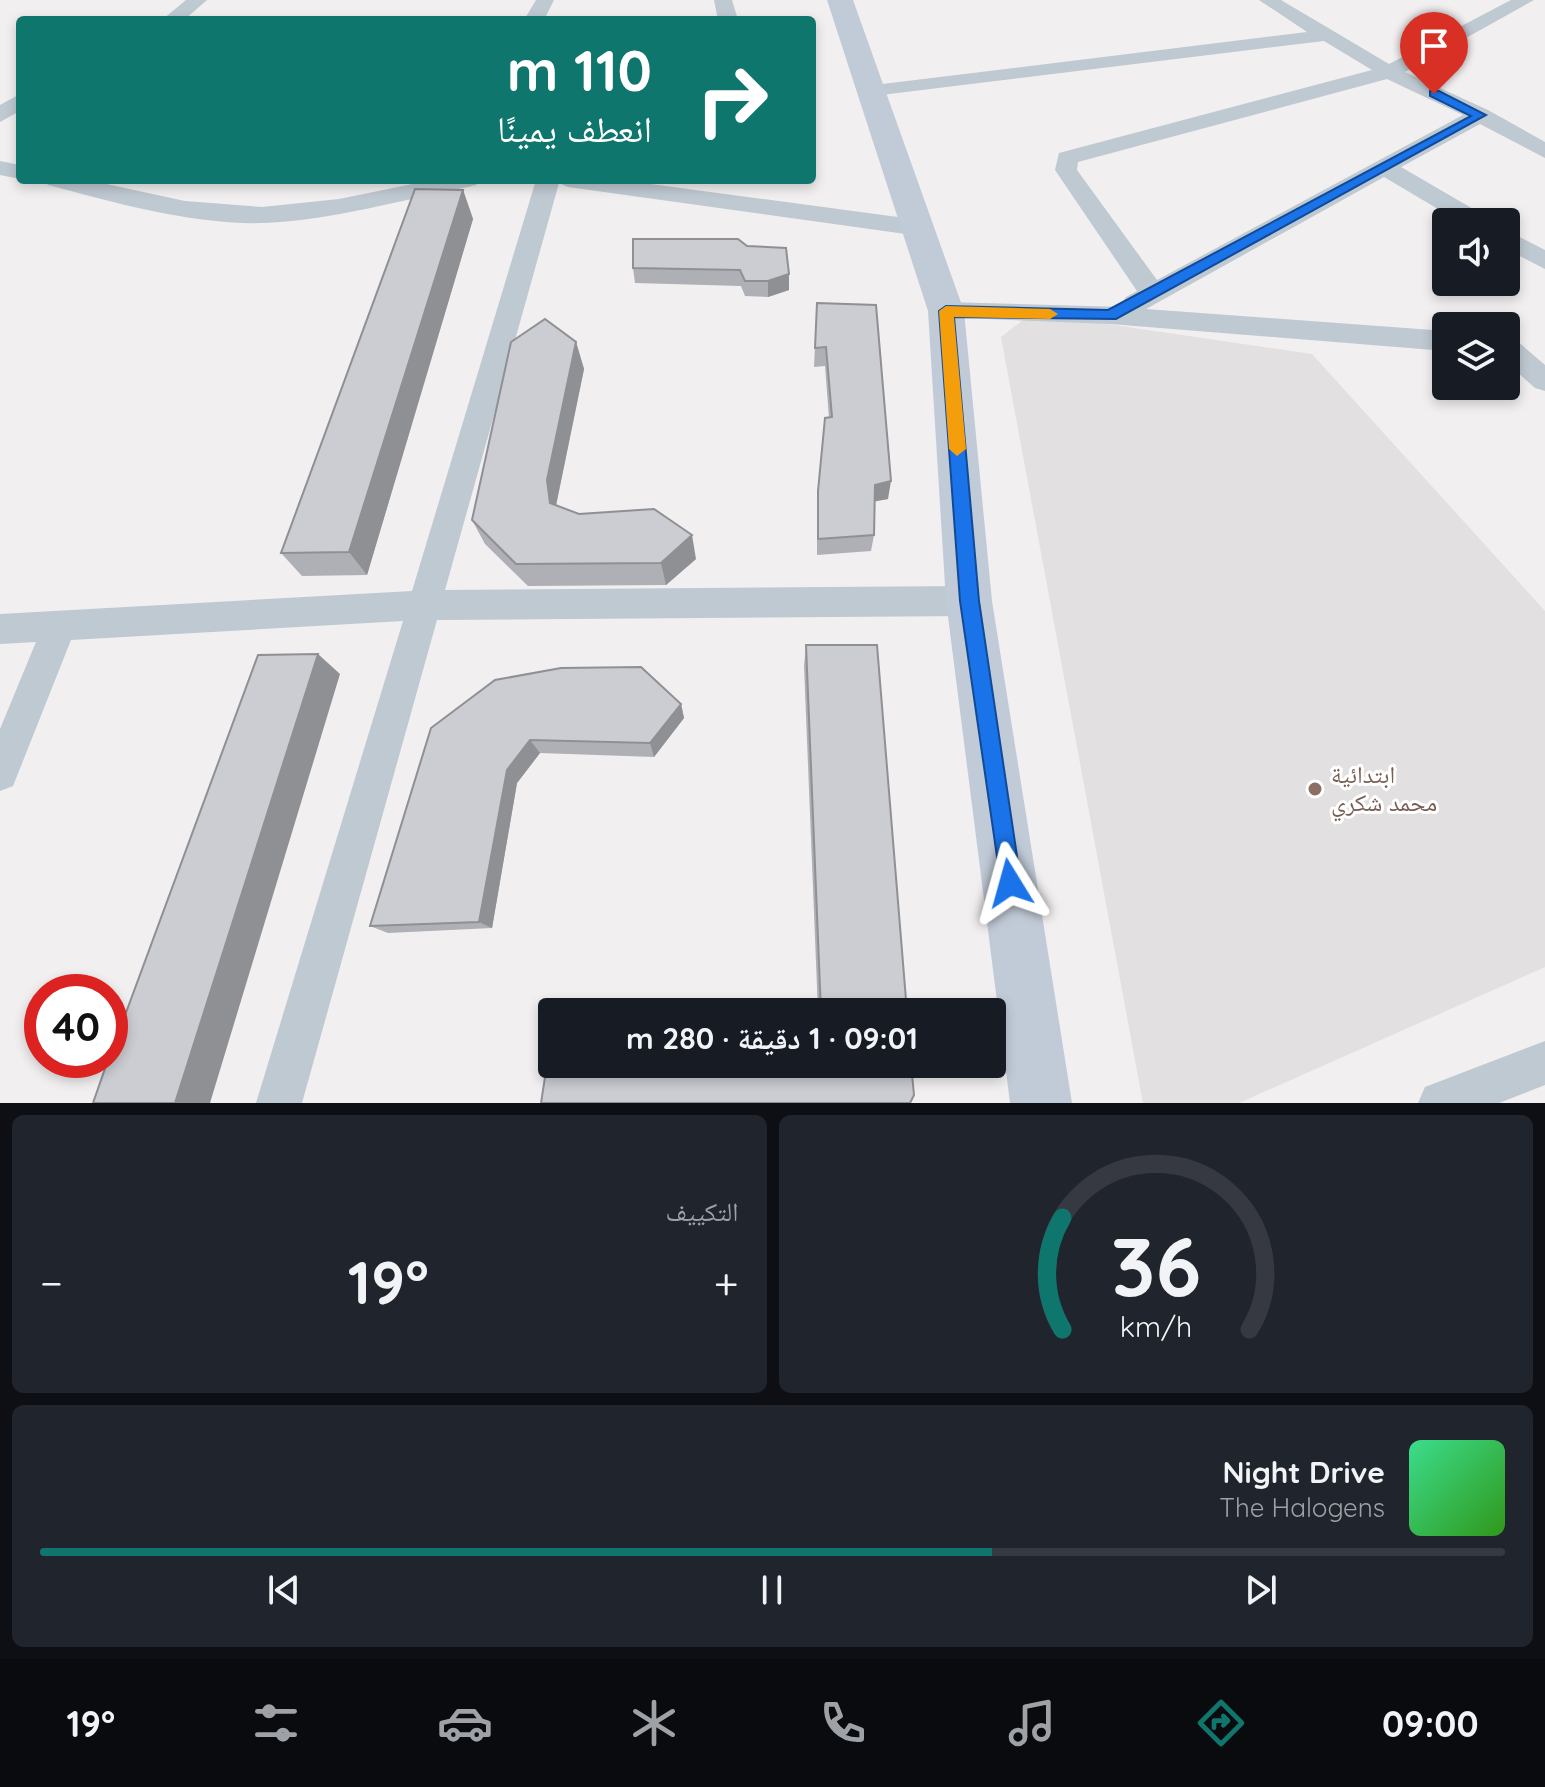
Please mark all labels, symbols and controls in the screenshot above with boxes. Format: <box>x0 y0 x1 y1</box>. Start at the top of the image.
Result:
pin <box>1400 12 1468 94</box>
icon: arrive <box>1412 24 1456 68</box>
text: 110 m <box>507 35 652 105</box>
icon: right <box>680 48 784 152</box>
text: انعطف يمينًا <box>497 106 652 151</box>
map controls <box>1432 208 1520 400</box>
button: sound <box>1432 208 1520 296</box>
button: layers <box>1432 312 1520 400</box>
place label: ابتدائية محمد شكري <box>1331 759 1437 822</box>
marker: ابتدائية محمد شكري <box>1306 780 1324 798</box>
position arrow <box>968 841 1052 925</box>
speed limit sign: 40 <box>24 974 128 1078</box>
text: 09:01 · 1 دقيقة · 280 m <box>626 1019 918 1057</box>
text: التكييف <box>666 1195 739 1228</box>
text: 36 <box>1110 1213 1201 1317</box>
text: 19° <box>348 1244 429 1319</box>
text: − <box>40 1255 63 1310</box>
text: + <box>714 1255 739 1310</box>
text: km/h <box>1119 1308 1192 1344</box>
text: Night Drive <box>1223 1453 1385 1491</box>
text: The Halogens <box>1219 1491 1385 1524</box>
icon: previous <box>262 1568 306 1612</box>
icon: pause <box>750 1568 794 1612</box>
icon: next <box>1239 1568 1283 1612</box>
icon: filters <box>248 1695 304 1751</box>
icon: car <box>437 1695 493 1751</box>
icon: climate <box>626 1695 682 1751</box>
icon: phone <box>815 1695 871 1751</box>
icon: music <box>1004 1695 1060 1751</box>
icon: directions <box>1193 1695 1249 1751</box>
text: 19° <box>67 1701 115 1746</box>
text: 09:00 <box>1382 1701 1479 1746</box>

